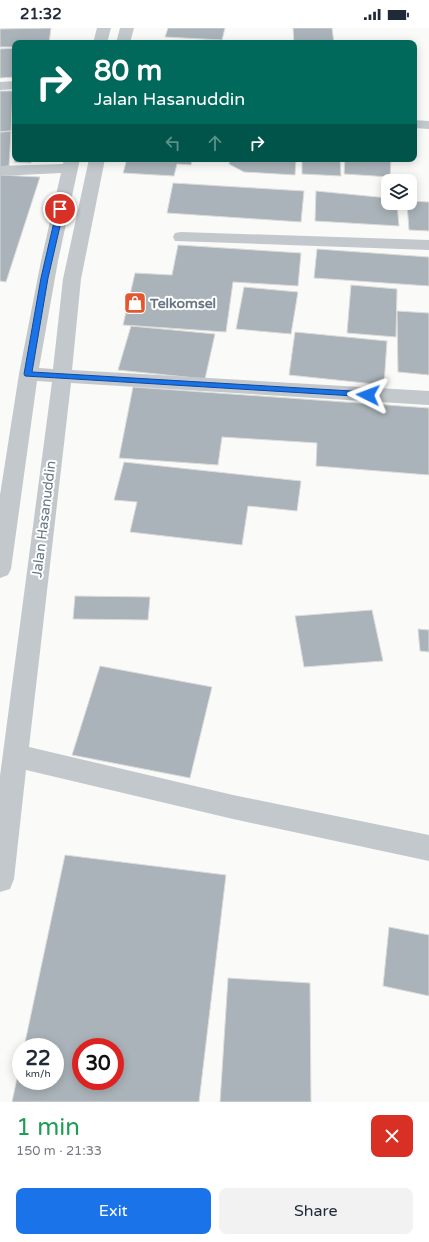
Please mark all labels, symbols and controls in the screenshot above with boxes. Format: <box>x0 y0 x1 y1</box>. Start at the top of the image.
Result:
text: 21:32 <box>20 5 62 23</box>
text: 80 m <box>94 54 162 88</box>
icon: right <box>28 56 80 108</box>
text: Jalan Hasanuddin <box>94 88 245 110</box>
icon: left <box>162 132 184 154</box>
icon: ahead <box>204 132 226 154</box>
icon: right <box>246 132 268 154</box>
map controls <box>381 174 417 210</box>
button: layers <box>381 174 417 210</box>
pin <box>43 192 77 226</box>
icon: arrive <box>49 198 71 220</box>
shop icon: Telkomsel <box>122 290 148 316</box>
place label: Telkomsel <box>149 295 216 312</box>
position arrow <box>347 374 389 416</box>
street label: Jalan Hasanuddin <box>28 460 60 578</box>
speed limit sign: 30 <box>72 1038 124 1090</box>
text: 22 <box>25 1047 51 1071</box>
text: km/h <box>25 1068 51 1080</box>
text: 1 min <box>16 1113 80 1142</box>
button: close <box>371 1115 413 1157</box>
text: 150 m · 21:33 <box>16 1143 102 1159</box>
button: Exit <box>16 1188 211 1234</box>
button: Share <box>219 1188 413 1234</box>

